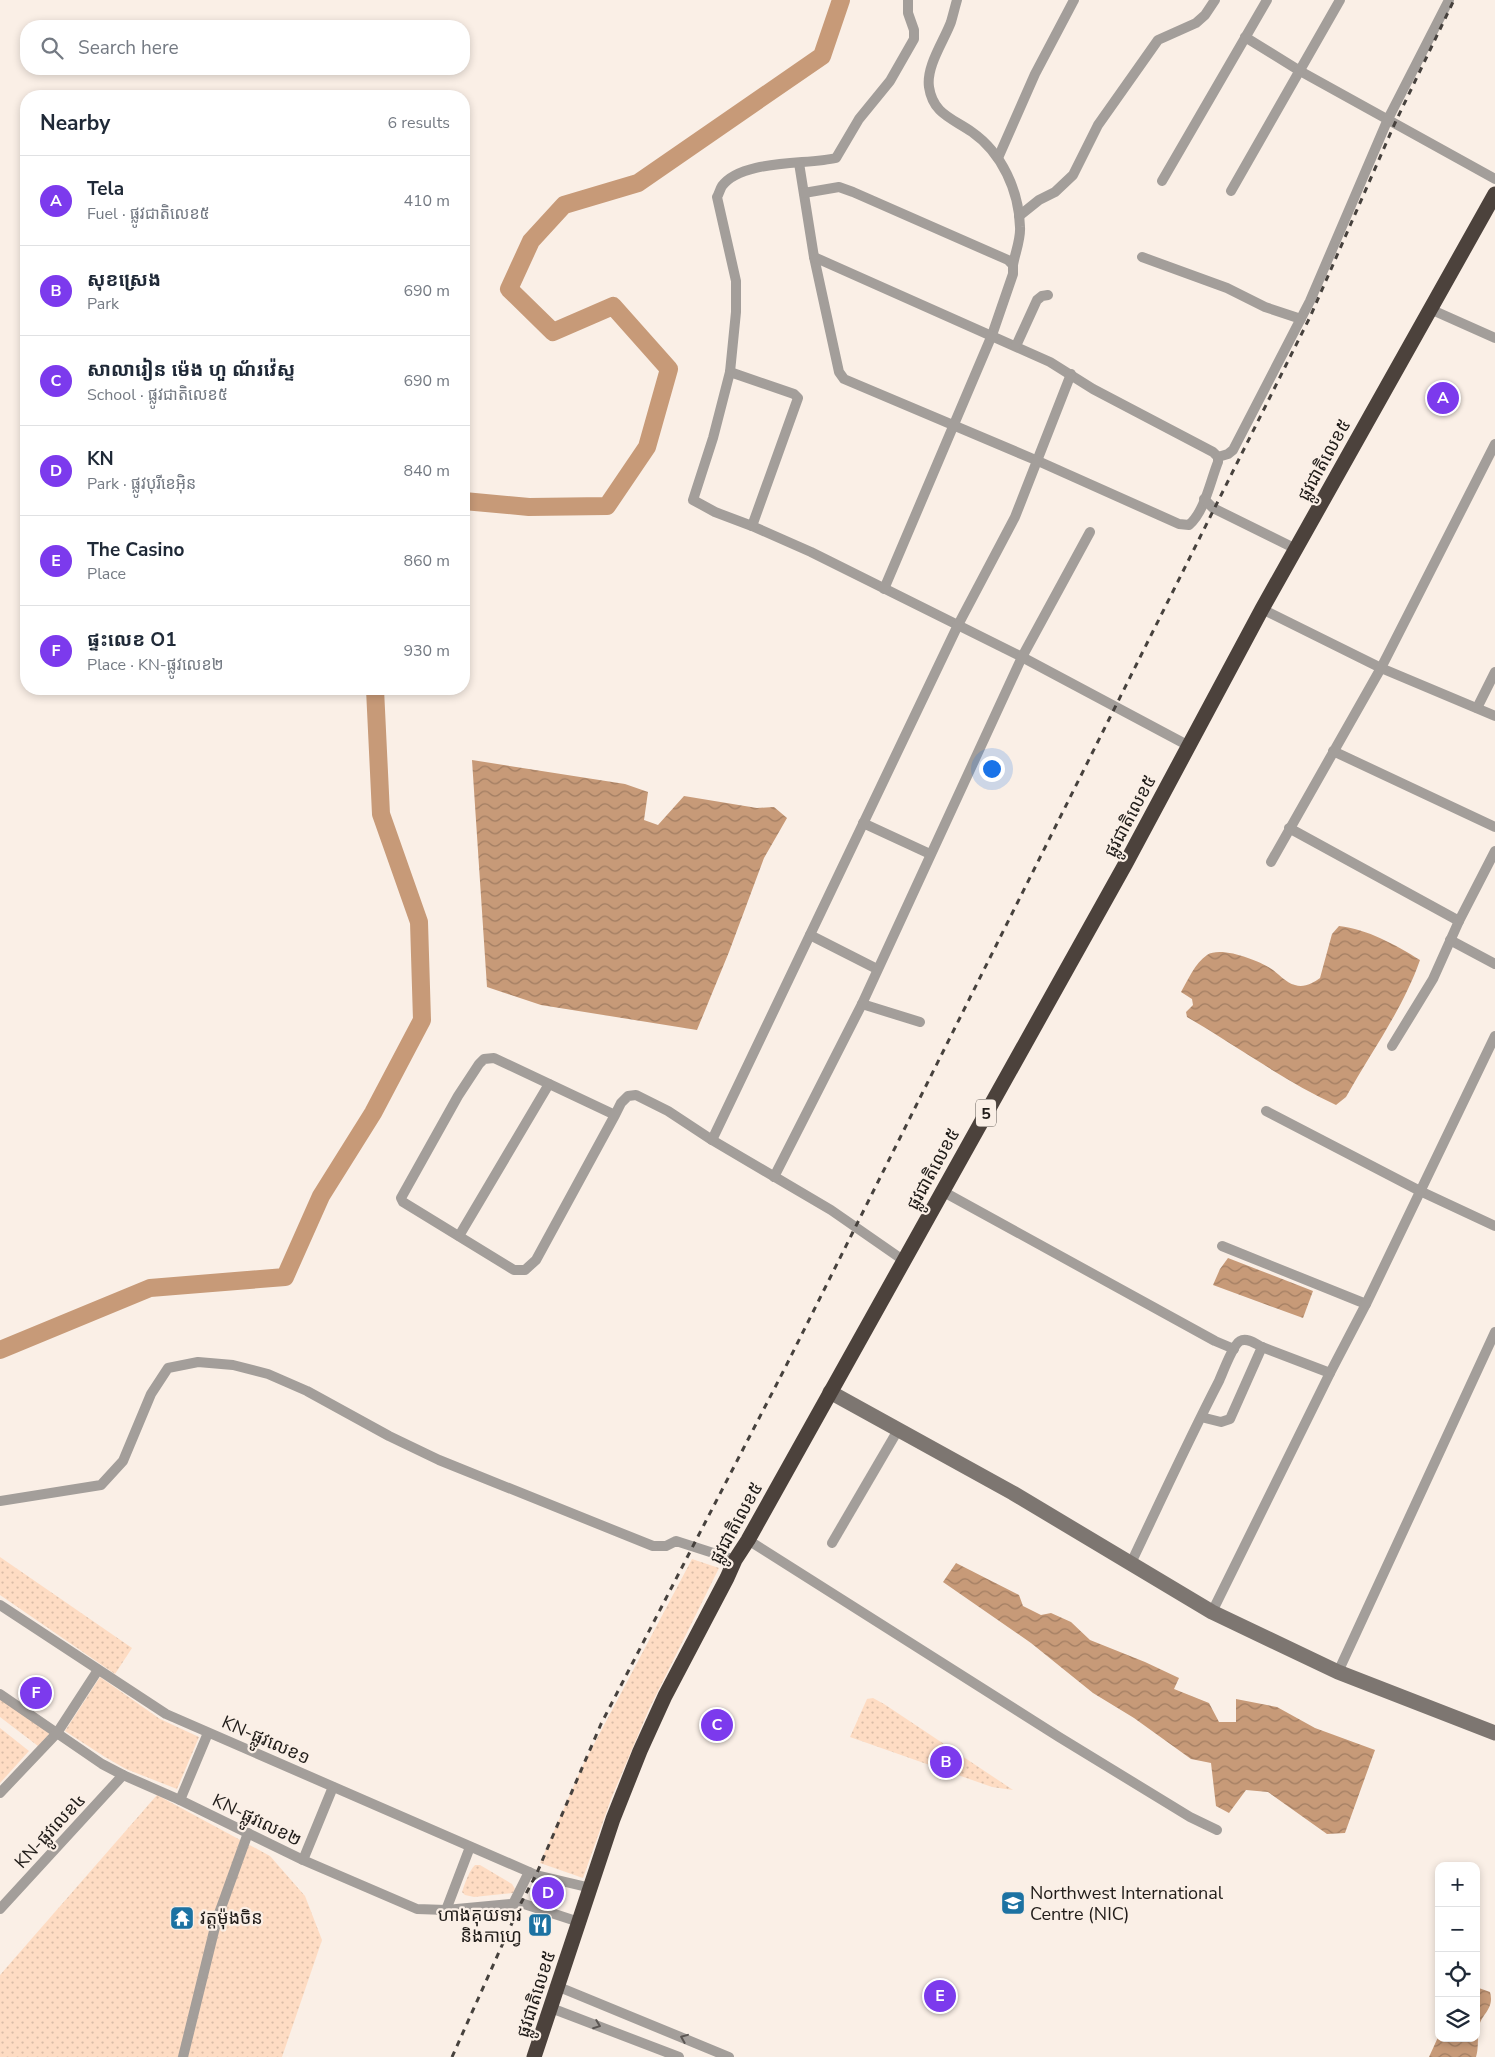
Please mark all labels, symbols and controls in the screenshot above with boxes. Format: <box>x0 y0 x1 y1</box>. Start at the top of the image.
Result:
search box <box>20 20 470 75</box>
icon: search <box>38 34 66 62</box>
text: Search here <box>78 35 179 61</box>
text: Nearby <box>40 109 110 137</box>
text: 6 results <box>388 112 450 134</box>
text: Tela <box>87 176 124 202</box>
text: A <box>50 190 62 212</box>
text: 410 m <box>403 190 450 212</box>
text: Fuel · ផ្លូវជាតិលេខ៥ <box>87 203 210 225</box>
text: សុខស្រេង <box>87 267 161 293</box>
text: B <box>50 280 62 302</box>
text: 690 m <box>403 280 450 302</box>
text: Park <box>87 293 119 315</box>
text: សាលារៀន ម៉េង ហួ ណ័រវ៉េស្ទ <box>87 357 295 383</box>
text: C <box>51 370 61 392</box>
text: 690 m <box>403 370 450 392</box>
pin: A <box>1427 379 1459 417</box>
text: School · ផ្លូវជាតិលេខ៥ <box>87 384 228 406</box>
street label: ផ្លូវជាតិលេខ៥ <box>1292 415 1360 507</box>
text: KN <box>87 446 114 472</box>
text: D <box>50 460 62 482</box>
text: 840 m <box>403 460 450 482</box>
text: Park · ផ្លូវបុរីខេអ៊ិន <box>87 473 196 495</box>
text: The Casino <box>87 537 184 563</box>
text: E <box>51 550 61 572</box>
text: 860 m <box>403 550 450 572</box>
text: Place <box>87 563 126 585</box>
text: ផ្ទះលេខ O1 <box>87 627 177 653</box>
text: F <box>52 640 61 662</box>
text: 930 m <box>403 640 450 662</box>
text: Place · KN-ផ្លូវលេខ២ <box>87 654 224 676</box>
your location <box>979 756 1005 782</box>
street label: ផ្លូវជាតិលេខ៥ <box>1098 771 1166 863</box>
road number: 5 <box>976 1100 996 1126</box>
street label: ផ្លូវជាតិលេខ៥ <box>901 1124 969 1216</box>
street label: ផ្លូវជាតិលេខ៥ <box>704 1478 772 1570</box>
pin: F <box>20 1674 52 1712</box>
pin: C <box>701 1706 733 1744</box>
street label: KN-ផ្លូវលេខ១ <box>216 1710 314 1774</box>
pin: B <box>930 1743 962 1781</box>
street label: KN-ផ្លូវលេខ៤ <box>9 1788 94 1877</box>
street label: KN-ផ្លូវលេខ២ <box>207 1788 306 1856</box>
map controls <box>1435 1862 1480 2042</box>
button: + <box>1435 1862 1480 1907</box>
pin: D <box>532 1874 564 1912</box>
place label: Northwest International Centre (NIC) <box>1030 1881 1224 1926</box>
school or university icon: Northwest International Centre (NIC) <box>1000 1890 1026 1916</box>
place label: ហាងគុយទាវ និងកាហ្វេ <box>438 1903 522 1948</box>
temple icon: វត្តម៉ុងចិន <box>169 1905 195 1931</box>
place label: វត្តម៉ុងចិន <box>200 1906 263 1930</box>
button: − <box>1435 1907 1480 1952</box>
restaurant icon: ហាងគុយទាវ និងកាហ្វេ <box>527 1912 553 1938</box>
street label: ផ្លូវជាតិលេខ៥ <box>511 1947 565 2042</box>
button: locate <box>1435 1952 1480 1997</box>
pin: E <box>924 1977 956 2015</box>
button: layers <box>1435 1997 1480 2042</box>
one-way arrow <box>592 2019 600 2029</box>
one-way arrow <box>680 2034 689 2045</box>

